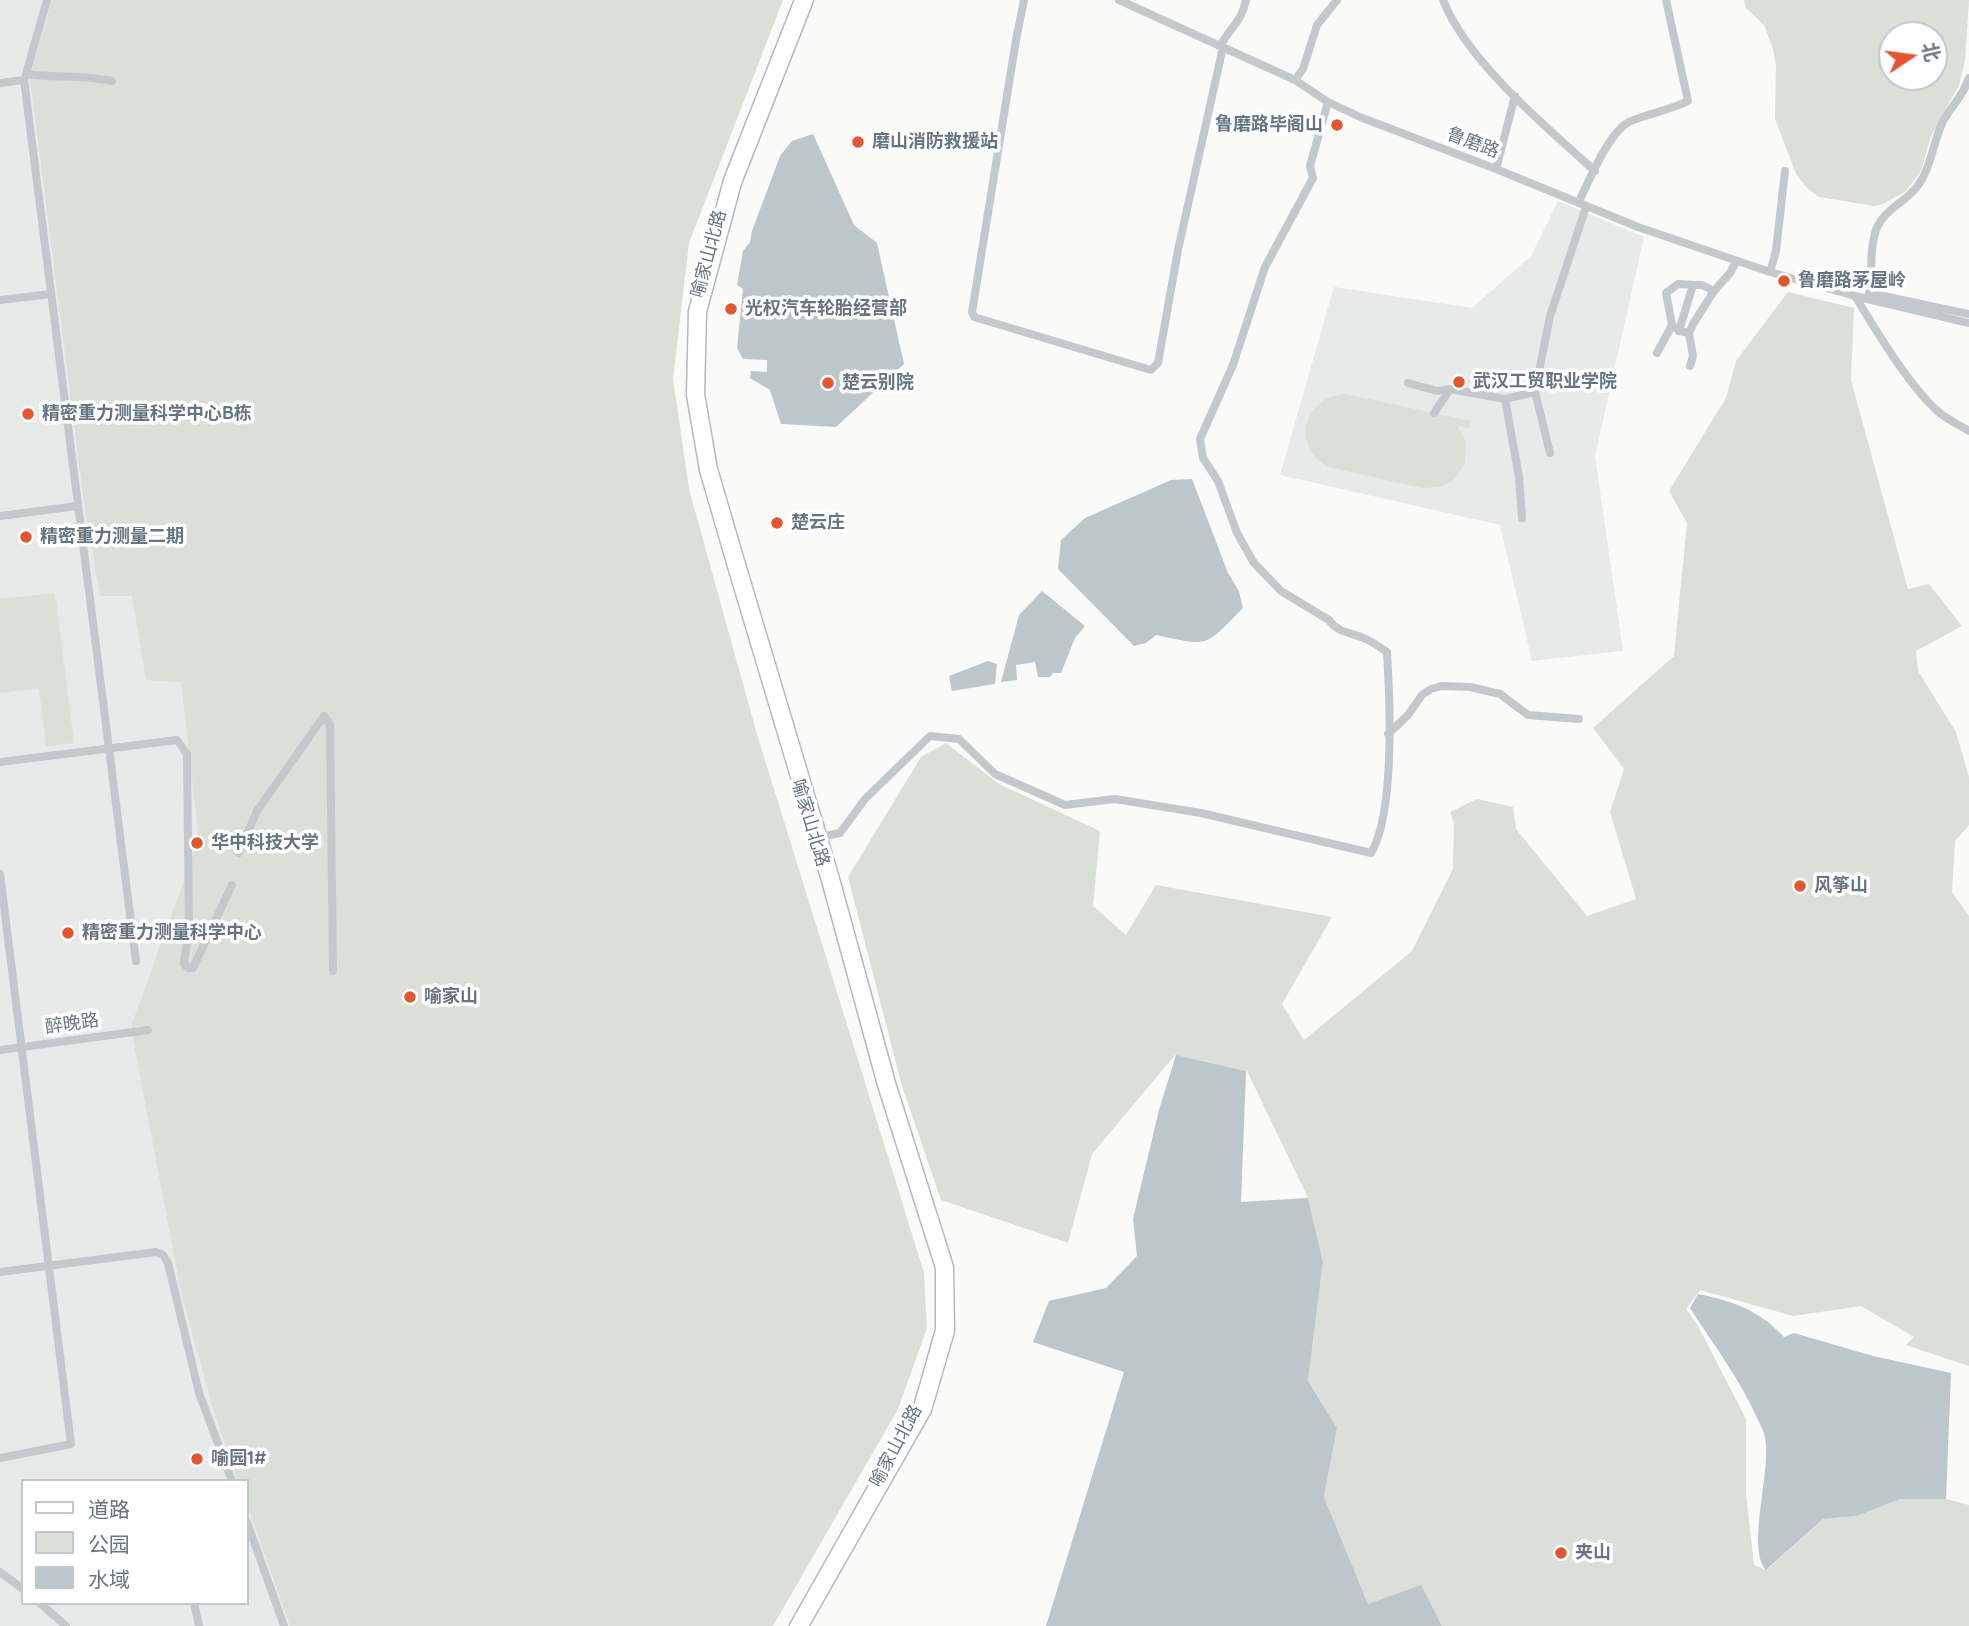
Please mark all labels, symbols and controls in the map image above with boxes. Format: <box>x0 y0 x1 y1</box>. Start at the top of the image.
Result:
north arrow <box>1878 21 1948 91</box>
text: 北 <box>1918 40 1945 64</box>
place label: 鲁磨路毕阁山 <box>1215 114 1323 136</box>
marker: 鲁磨路毕阁山 <box>1329 117 1345 133</box>
street label: 鲁磨路 <box>1444 123 1502 163</box>
place label: 磨山消防救援站 <box>872 131 998 153</box>
marker: 磨山消防救援站 <box>850 134 866 150</box>
street label: 喻家山北路 <box>687 208 731 300</box>
place label: 鲁磨路茅屋岭 <box>1798 270 1906 292</box>
marker: 鲁磨路茅屋岭 <box>1776 273 1792 289</box>
place label: 光权汽车轮胎经营部 <box>745 298 907 320</box>
marker: 光权汽车轮胎经营部 <box>723 301 739 317</box>
place label: 武汉工贸职业学院 <box>1473 371 1617 393</box>
place label: 楚云别院 <box>842 372 914 394</box>
marker: 武汉工贸职业学院 <box>1451 374 1467 390</box>
marker: 楚云别院 <box>820 375 836 391</box>
place label: 精密重力测量科学中心B栋 <box>42 403 252 425</box>
marker: 精密重力测量科学中心B栋 <box>20 406 36 422</box>
place label: 楚云庄 <box>791 512 845 534</box>
marker: 楚云庄 <box>769 515 785 531</box>
place label: 精密重力测量二期 <box>40 526 184 548</box>
marker: 精密重力测量二期 <box>18 529 34 545</box>
street label: 喻家山北路 <box>787 777 833 869</box>
place label: 华中科技大学 <box>211 832 319 854</box>
marker: 华中科技大学 <box>189 835 205 851</box>
place label: 风筝山 <box>1814 875 1868 897</box>
marker: 风筝山 <box>1792 878 1808 894</box>
place label: 精密重力测量科学中心 <box>82 922 262 944</box>
marker: 精密重力测量科学中心 <box>60 925 76 941</box>
place label: 喻家山 <box>424 986 478 1008</box>
marker: 喻家山 <box>402 989 418 1005</box>
street label: 醉晚路 <box>44 1010 100 1038</box>
street label: 喻家山北路 <box>865 1401 927 1491</box>
place label: 喻园1# <box>211 1448 266 1470</box>
marker: 喻园1# <box>189 1451 205 1467</box>
legend <box>21 1479 248 1605</box>
text: 道路 <box>88 1496 130 1522</box>
text: 公园 <box>88 1531 130 1557</box>
place label: 夹山 <box>1575 1542 1611 1564</box>
marker: 夹山 <box>1553 1545 1569 1561</box>
text: 水域 <box>88 1566 130 1592</box>

